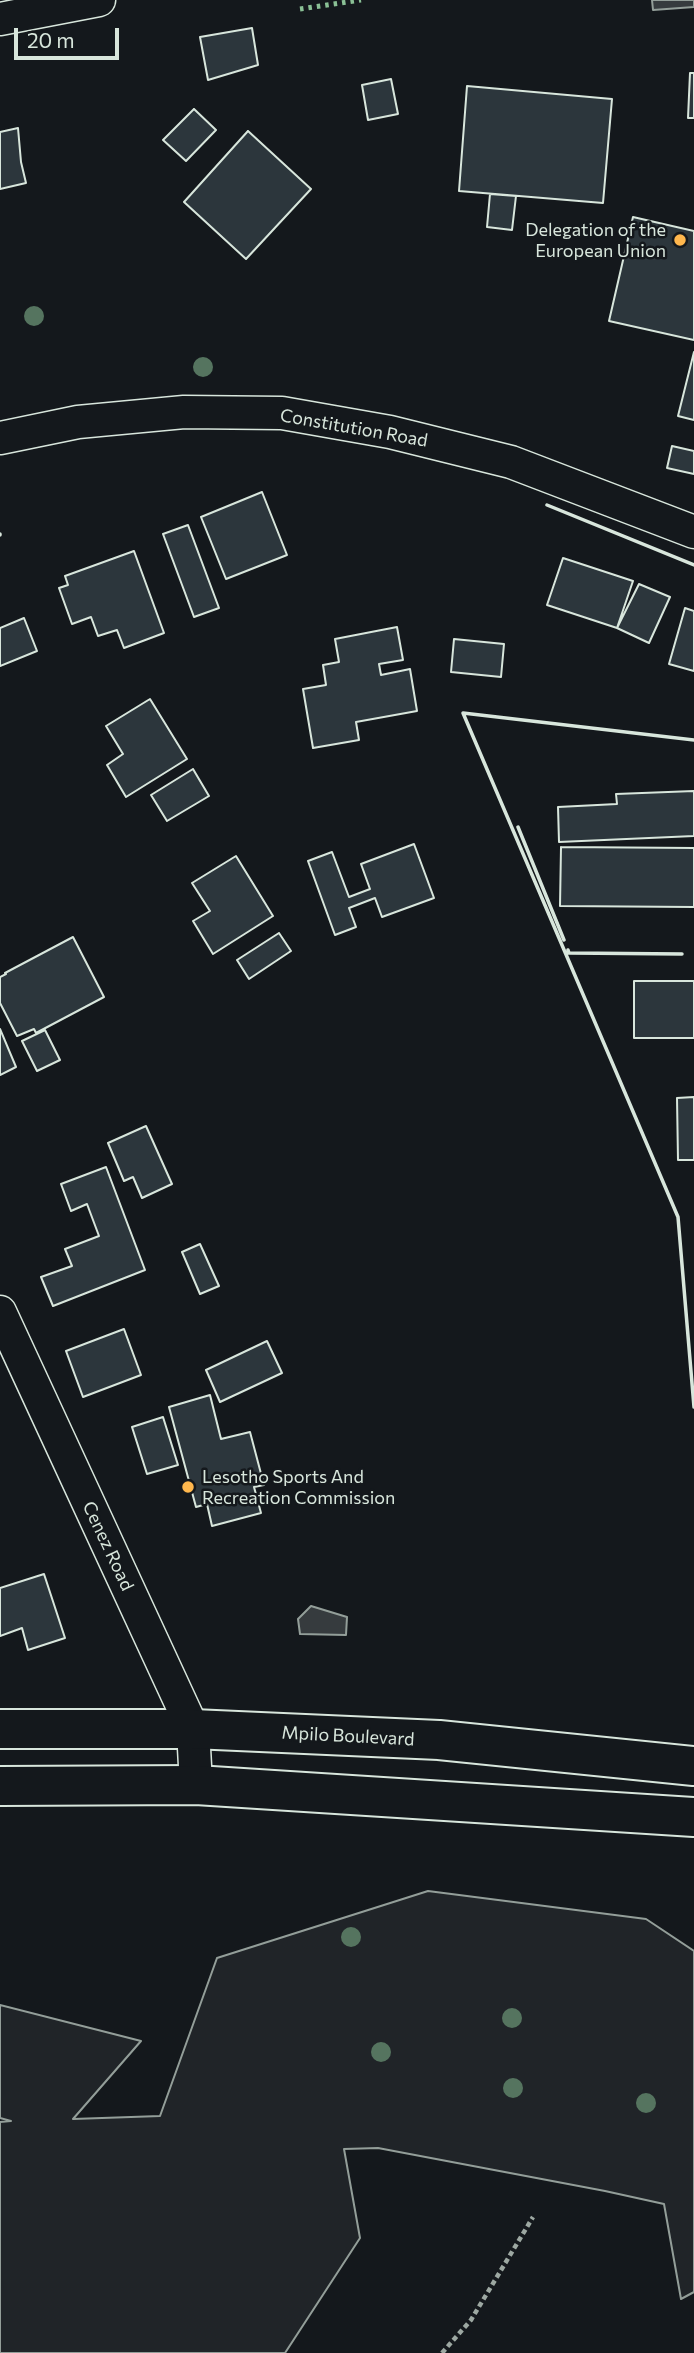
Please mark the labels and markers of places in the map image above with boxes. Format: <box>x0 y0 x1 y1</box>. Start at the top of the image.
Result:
place label: Delegation of the European Union <box>525 219 666 262</box>
marker: Delegation of the European Union <box>672 232 688 248</box>
place label: Lesotho Sports And Recreation Commission <box>202 1466 395 1508</box>
marker: Lesotho Sports And Recreation Commission <box>180 1479 196 1495</box>

